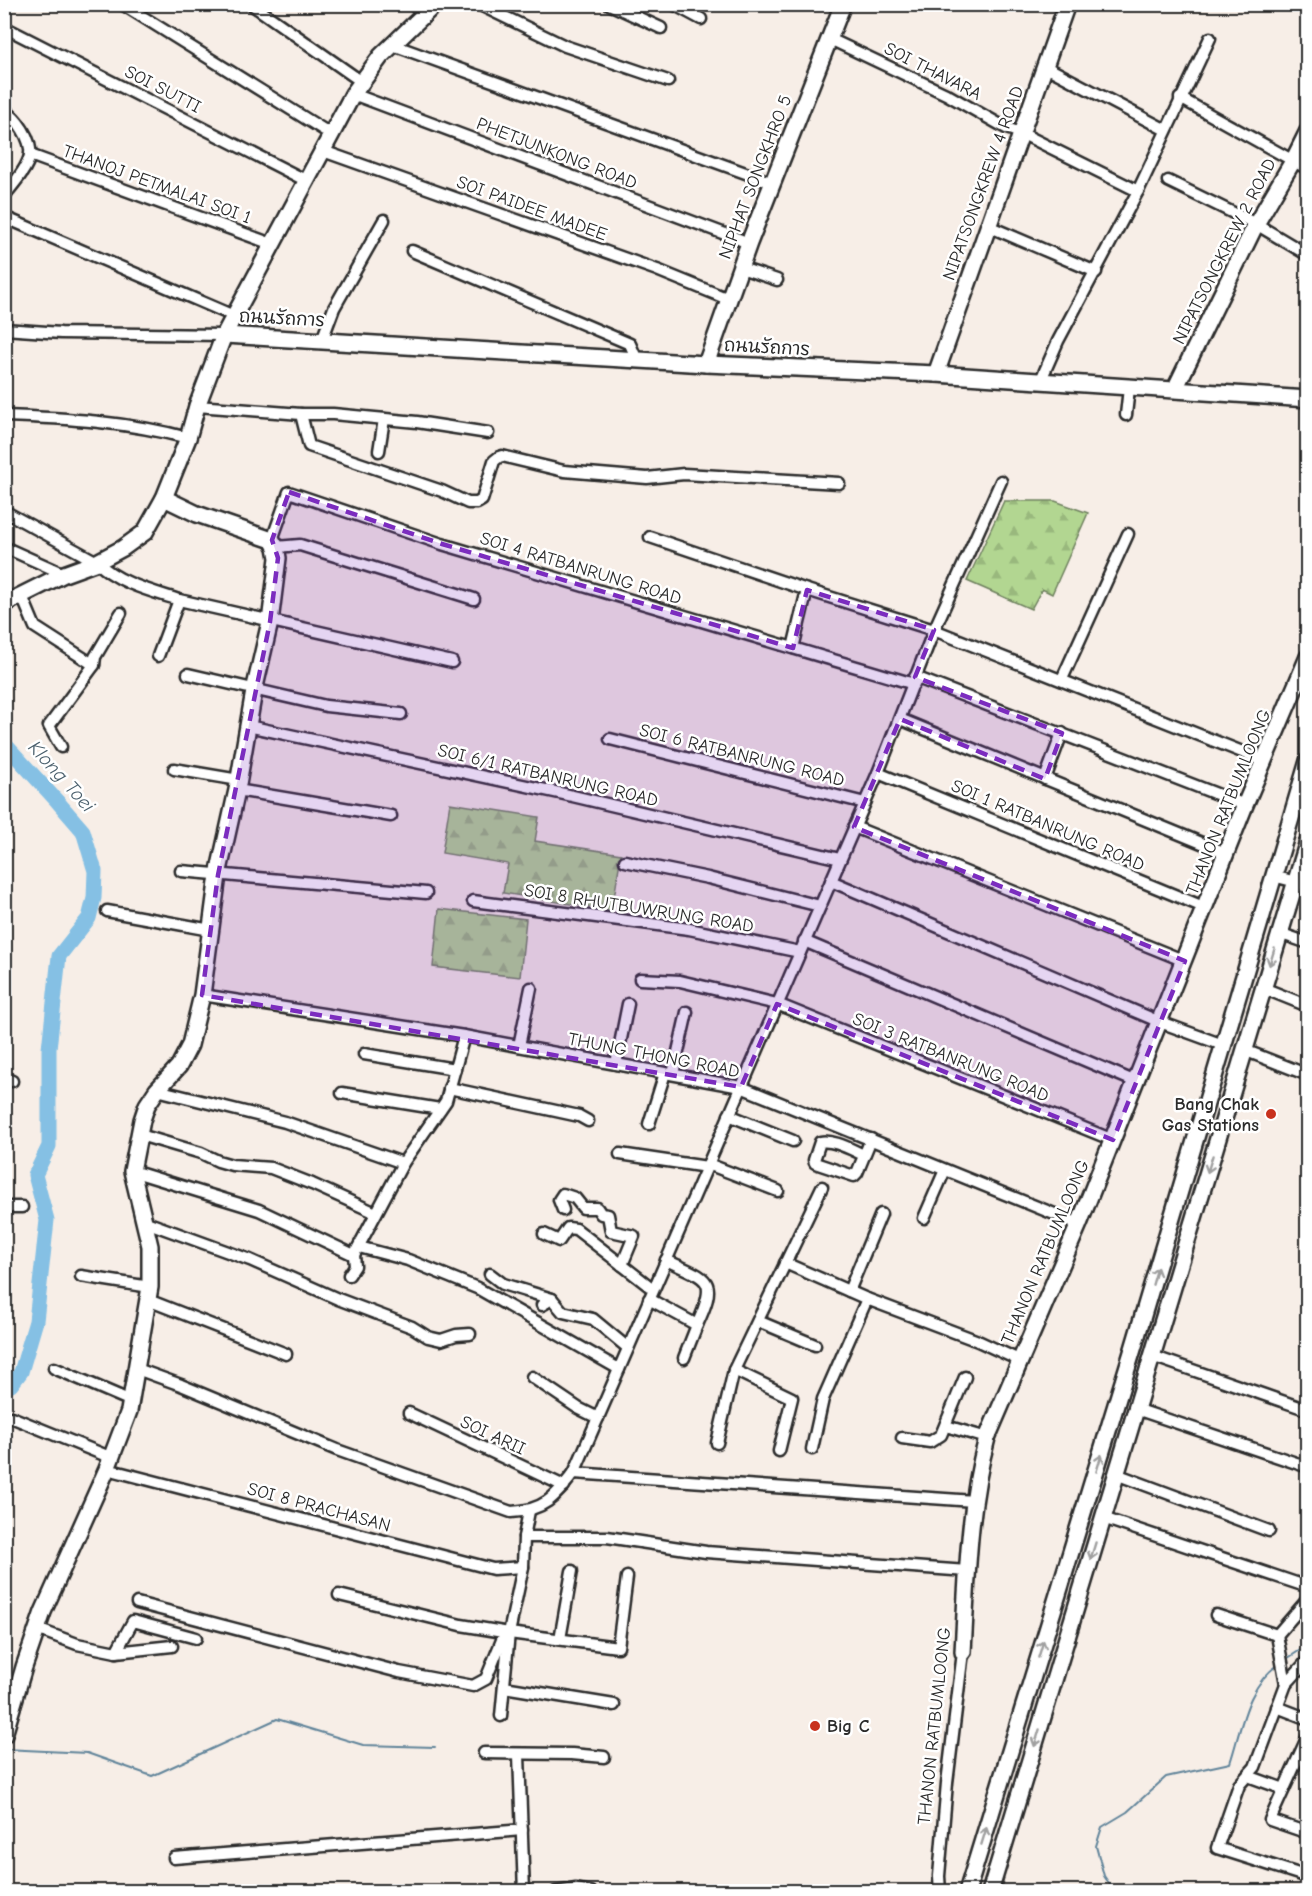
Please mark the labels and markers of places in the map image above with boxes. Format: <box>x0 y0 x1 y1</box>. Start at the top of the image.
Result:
place label: Bang Chak Gas Stations <box>1162 1094 1259 1136</box>
marker: Bang Chak Gas Stations <box>1264 1107 1278 1121</box>
place label: Big C <box>827 1716 870 1737</box>
marker: Big C <box>808 1719 822 1733</box>

